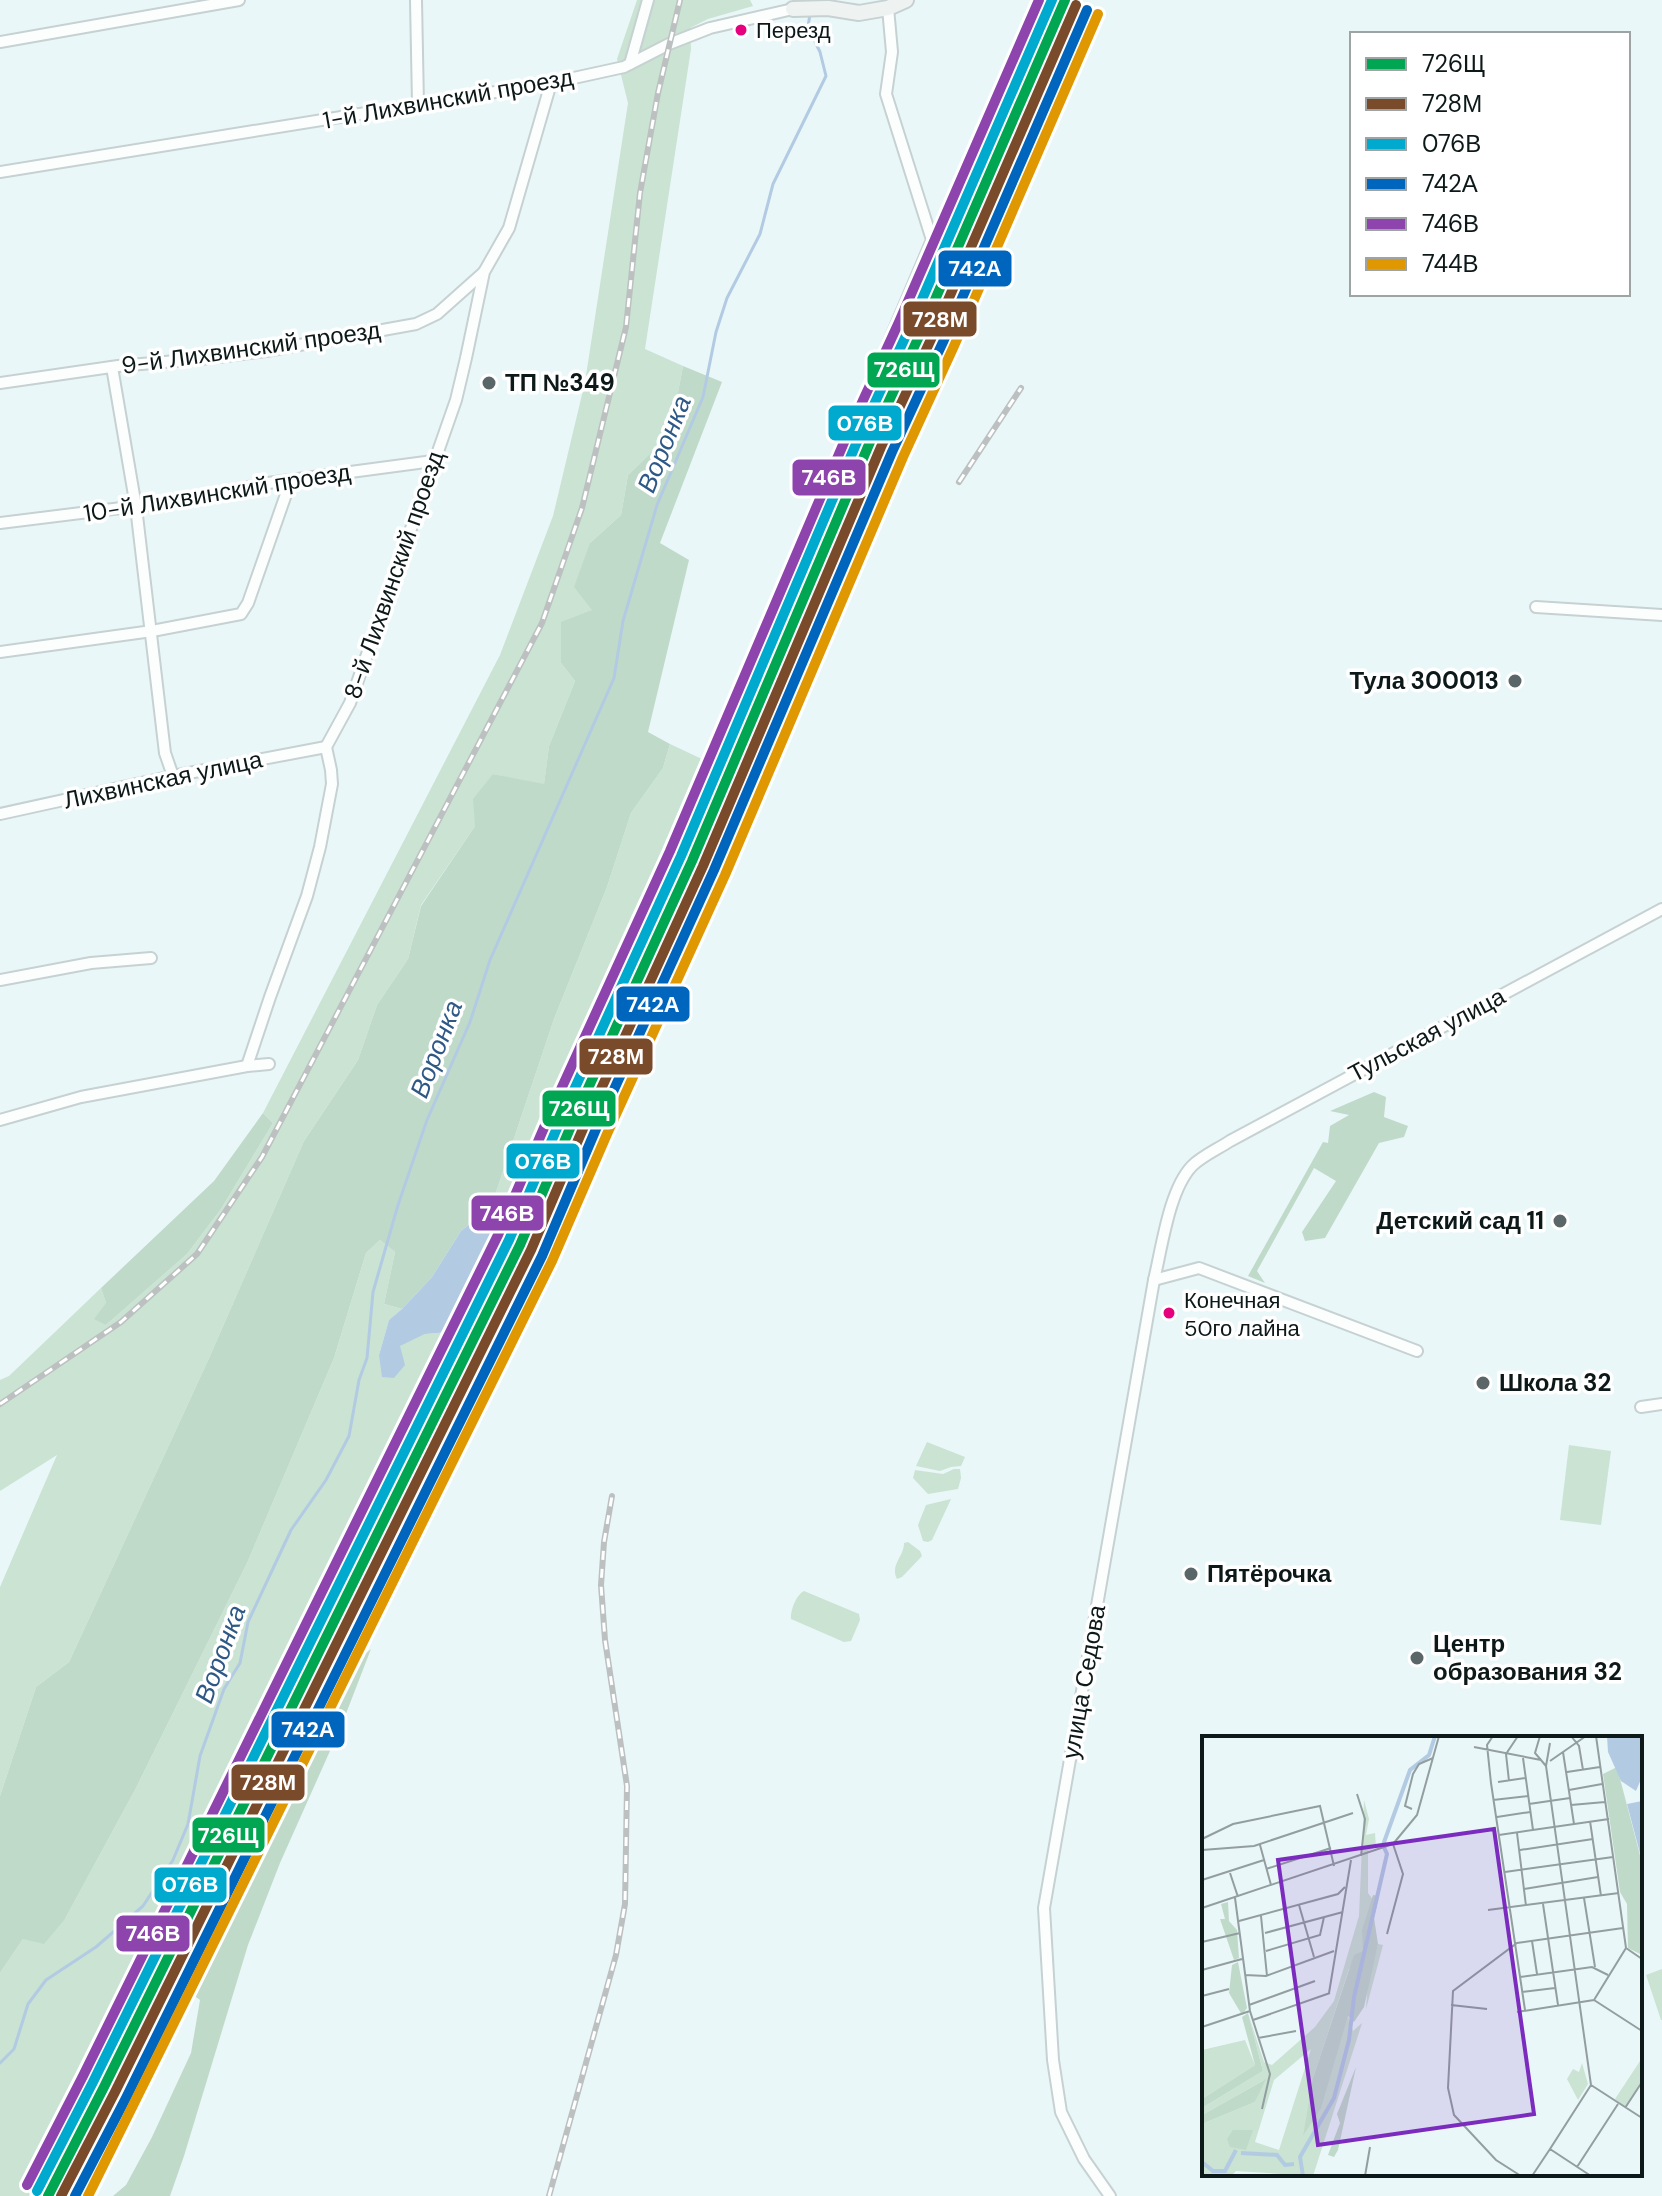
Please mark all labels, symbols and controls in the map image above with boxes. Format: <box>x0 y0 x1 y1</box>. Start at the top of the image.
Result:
place label: Перезд <box>756 16 831 45</box>
marker: Перезд <box>733 22 749 38</box>
legend <box>1350 32 1630 296</box>
text: 726Щ <box>1422 48 1486 79</box>
street label: 1-й Лихвинский проезд <box>320 61 575 136</box>
text: 728М <box>1422 88 1482 119</box>
text: 076В <box>1422 128 1481 159</box>
text: 742А <box>1422 168 1478 199</box>
text: 746В <box>1422 208 1479 239</box>
text: 744В <box>1422 248 1479 279</box>
line badge: 742А <box>937 249 1013 288</box>
text: 742А <box>948 254 1002 283</box>
line badge: 728М <box>902 300 978 338</box>
text: 728М <box>912 305 968 334</box>
street label: 9-й Лихвинский проезд <box>119 314 382 381</box>
line badge: 726Щ <box>866 351 941 389</box>
text: 726Щ <box>874 355 935 384</box>
place label: ТП №349 <box>505 367 615 398</box>
marker: ТП №349 <box>480 374 498 392</box>
water label: Воронка <box>629 390 699 498</box>
line badge: 076В <box>827 404 903 442</box>
text: 076В <box>837 409 893 438</box>
street label: 8-й Лихвинский проезд <box>336 447 451 703</box>
street label: 10-й Лихвинский проезд <box>81 456 353 529</box>
line badge: 746В <box>791 458 867 497</box>
text: 746В <box>802 463 856 492</box>
place label: Тула 300013 <box>1350 665 1499 696</box>
marker: Тула 300013 <box>1506 672 1524 690</box>
street label: Лихвинская улица <box>61 743 266 816</box>
street label: Тульская улица <box>1343 980 1511 1089</box>
line badge: 742А <box>615 985 691 1023</box>
text: 742А <box>626 990 680 1019</box>
water label: Воронка <box>402 995 470 1103</box>
line badge: 728М <box>578 1037 654 1076</box>
text: 728М <box>588 1042 644 1071</box>
line badge: 726Щ <box>541 1089 617 1128</box>
text: 726Щ <box>549 1094 610 1123</box>
line badge: 076В <box>505 1142 581 1180</box>
text: 076В <box>515 1147 571 1176</box>
line badge: 746В <box>470 1194 545 1232</box>
text: 746В <box>480 1199 534 1228</box>
place label: Детский сад 11 <box>1376 1205 1544 1236</box>
marker: Детский сад 11 <box>1551 1212 1569 1230</box>
place label: Конечная 50го лайна <box>1184 1286 1301 1343</box>
marker: Конечная 50го лайна <box>1161 1305 1177 1321</box>
place label: Школа 32 <box>1499 1367 1611 1398</box>
marker: Школа 32 <box>1474 1374 1492 1392</box>
place label: Пятёрочка <box>1207 1558 1332 1589</box>
marker: Пятёрочка <box>1182 1565 1200 1583</box>
water label: Воронка <box>187 1600 253 1708</box>
street label: улица Седова <box>1055 1602 1112 1761</box>
place label: Центр образования 32 <box>1433 1628 1622 1687</box>
marker: Центр образования 32 <box>1408 1649 1426 1667</box>
line badge: 742А <box>270 1710 346 1749</box>
text: 742А <box>281 1715 335 1744</box>
inset map <box>1202 1736 1642 2176</box>
line badge: 728М <box>230 1763 306 1802</box>
text: 728М <box>240 1768 296 1797</box>
line badge: 726Щ <box>191 1816 266 1854</box>
text: 726Щ <box>198 1821 259 1850</box>
line badge: 076В <box>153 1866 228 1904</box>
text: 076В <box>162 1870 218 1899</box>
line badge: 746В <box>115 1914 191 1953</box>
text: 746В <box>126 1919 180 1948</box>

